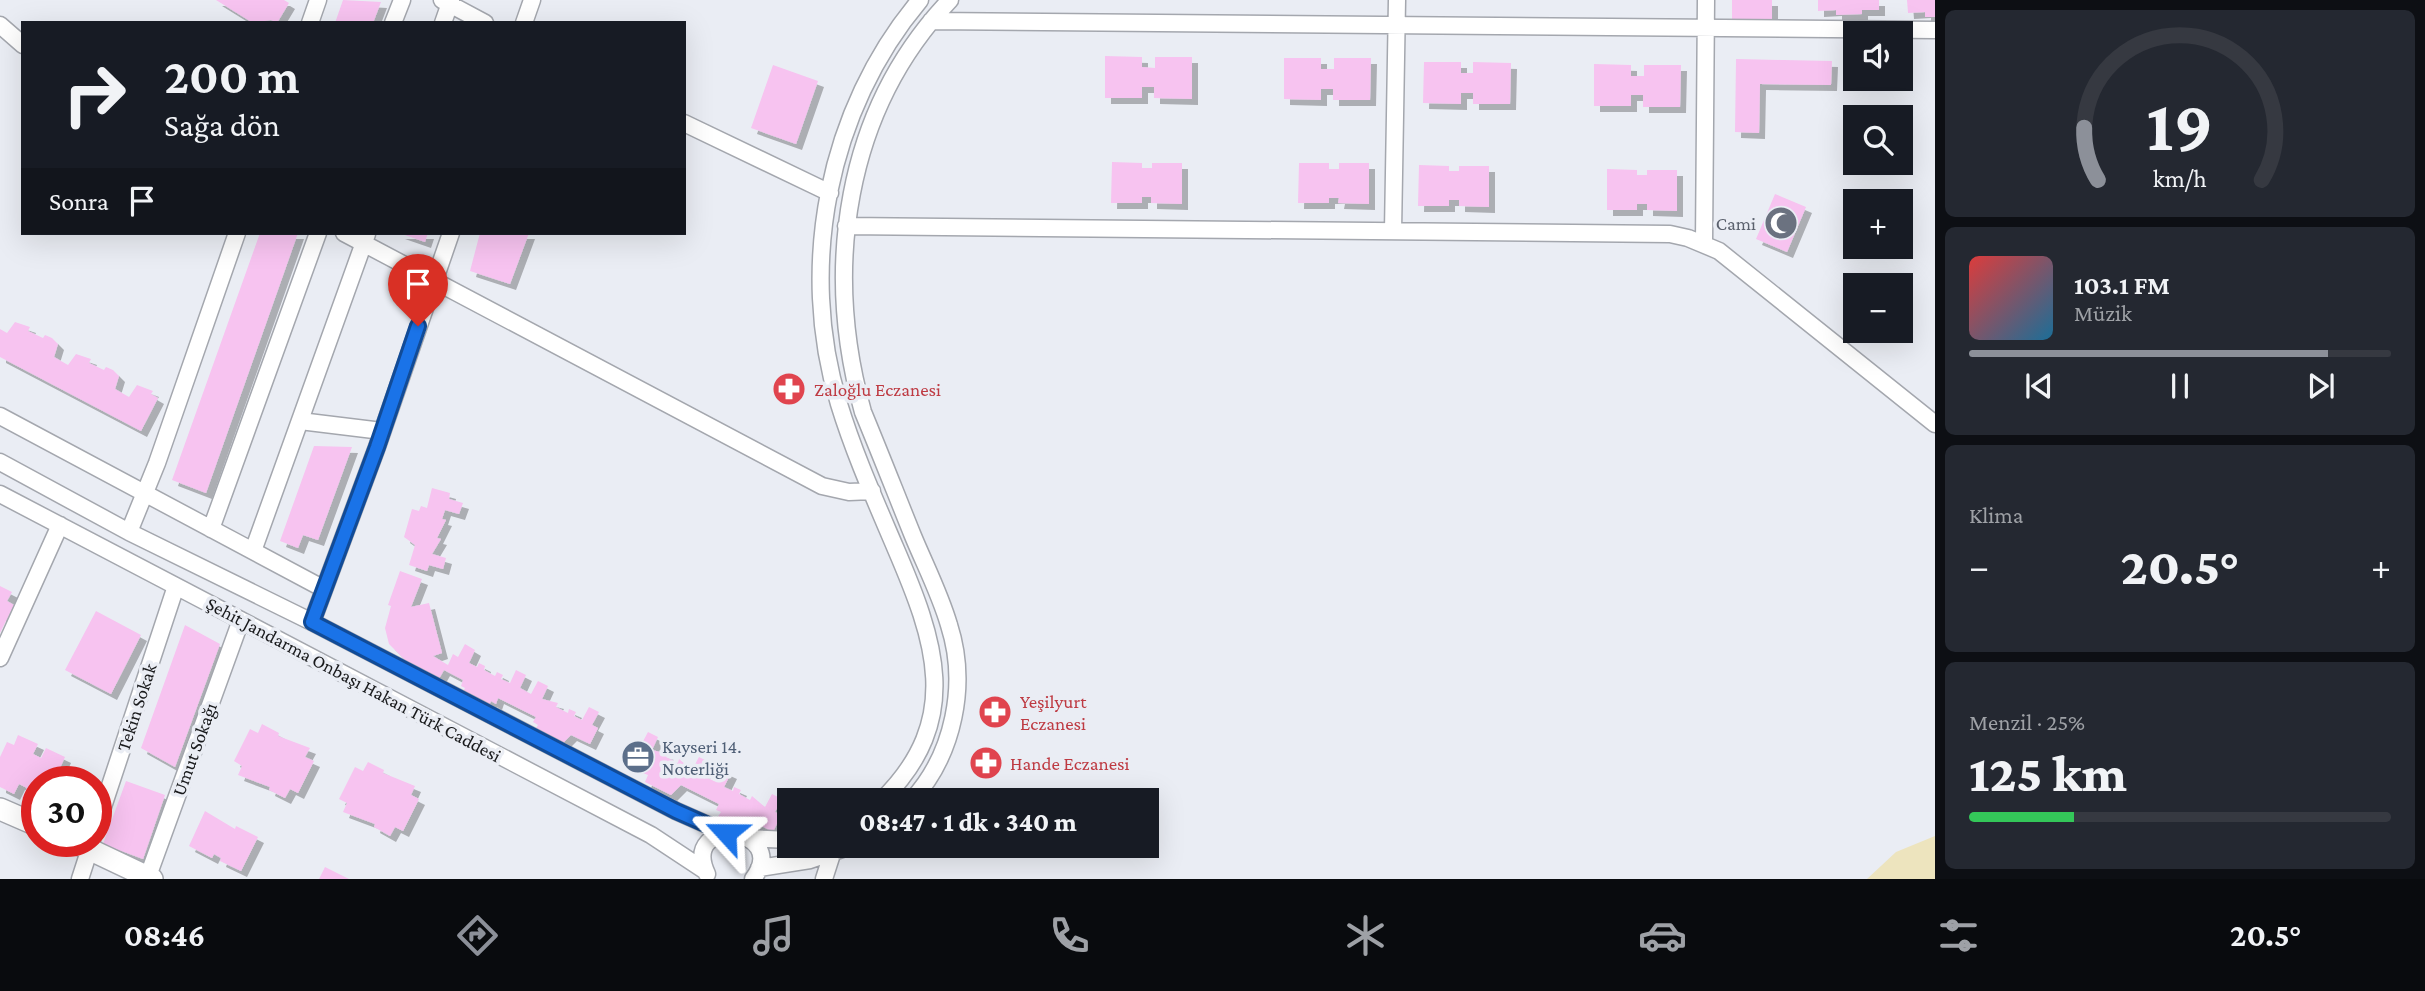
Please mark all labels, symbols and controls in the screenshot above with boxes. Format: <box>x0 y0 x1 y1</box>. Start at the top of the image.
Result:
map controls <box>1843 21 1913 343</box>
button: sound <box>1843 21 1913 91</box>
icon: right <box>49 49 140 140</box>
text: 200 m <box>164 49 299 104</box>
text: 19 <box>2147 85 2213 166</box>
button: search <box>1843 105 1913 175</box>
text: Sağa dön <box>164 107 280 143</box>
text: km/h <box>2153 164 2207 191</box>
icon: arrive <box>123 182 161 220</box>
text: Sonra <box>49 187 109 216</box>
button: + <box>1843 189 1913 259</box>
mosque icon: Cami <box>1762 204 1800 242</box>
place label: Cami <box>1716 213 1756 234</box>
pin <box>388 254 448 326</box>
icon: arrive <box>399 265 437 303</box>
text: 103.1 FM <box>2074 271 2170 300</box>
button: − <box>1843 273 1913 343</box>
text: Müzik <box>2074 300 2132 326</box>
icon: previous <box>2020 367 2058 405</box>
icon: pause <box>2161 367 2199 405</box>
icon: next <box>2302 367 2340 405</box>
pharmacy icon: Zaloğlu Eczanesi <box>770 370 808 408</box>
place label: Zaloğlu Eczanesi <box>814 379 941 400</box>
text: Klima <box>1969 502 2023 528</box>
text: 20.5° <box>2120 537 2240 595</box>
text: − <box>1969 545 1989 587</box>
text: + <box>2371 545 2391 587</box>
street label: Şehit Jandarma Onbaşı Hakan Türk Caddesi <box>203 593 505 766</box>
street label: Tekin Sokak <box>112 660 161 754</box>
place label: Yeşilyurt Eczanesi <box>1020 691 1087 734</box>
pharmacy icon: Yeşilyurt Eczanesi <box>976 693 1014 731</box>
street label: Umut Sokağı <box>168 700 221 799</box>
text: Menzil · 25% <box>1969 709 2085 735</box>
place label: Kayseri 14. Noterliği <box>662 736 742 779</box>
office icon: Kayseri 14. Noterliği <box>619 738 657 776</box>
pharmacy icon: Hande Eczanesi <box>967 744 1005 782</box>
text: 125 km <box>1969 744 2127 802</box>
place label: Hande Eczanesi <box>1010 753 1129 774</box>
speed limit sign: 30 <box>21 766 112 857</box>
position arrow <box>689 796 763 870</box>
text: 08:47 · 1 dk · 340 m <box>859 808 1077 837</box>
icon: directions <box>453 911 502 960</box>
icon: music <box>749 911 798 960</box>
icon: phone <box>1045 911 1094 960</box>
icon: climate <box>1341 911 1390 960</box>
icon: car <box>1638 911 1687 960</box>
icon: filters <box>1934 911 1983 960</box>
text: 08:46 <box>124 917 205 953</box>
text: 20.5° <box>2230 917 2301 953</box>

